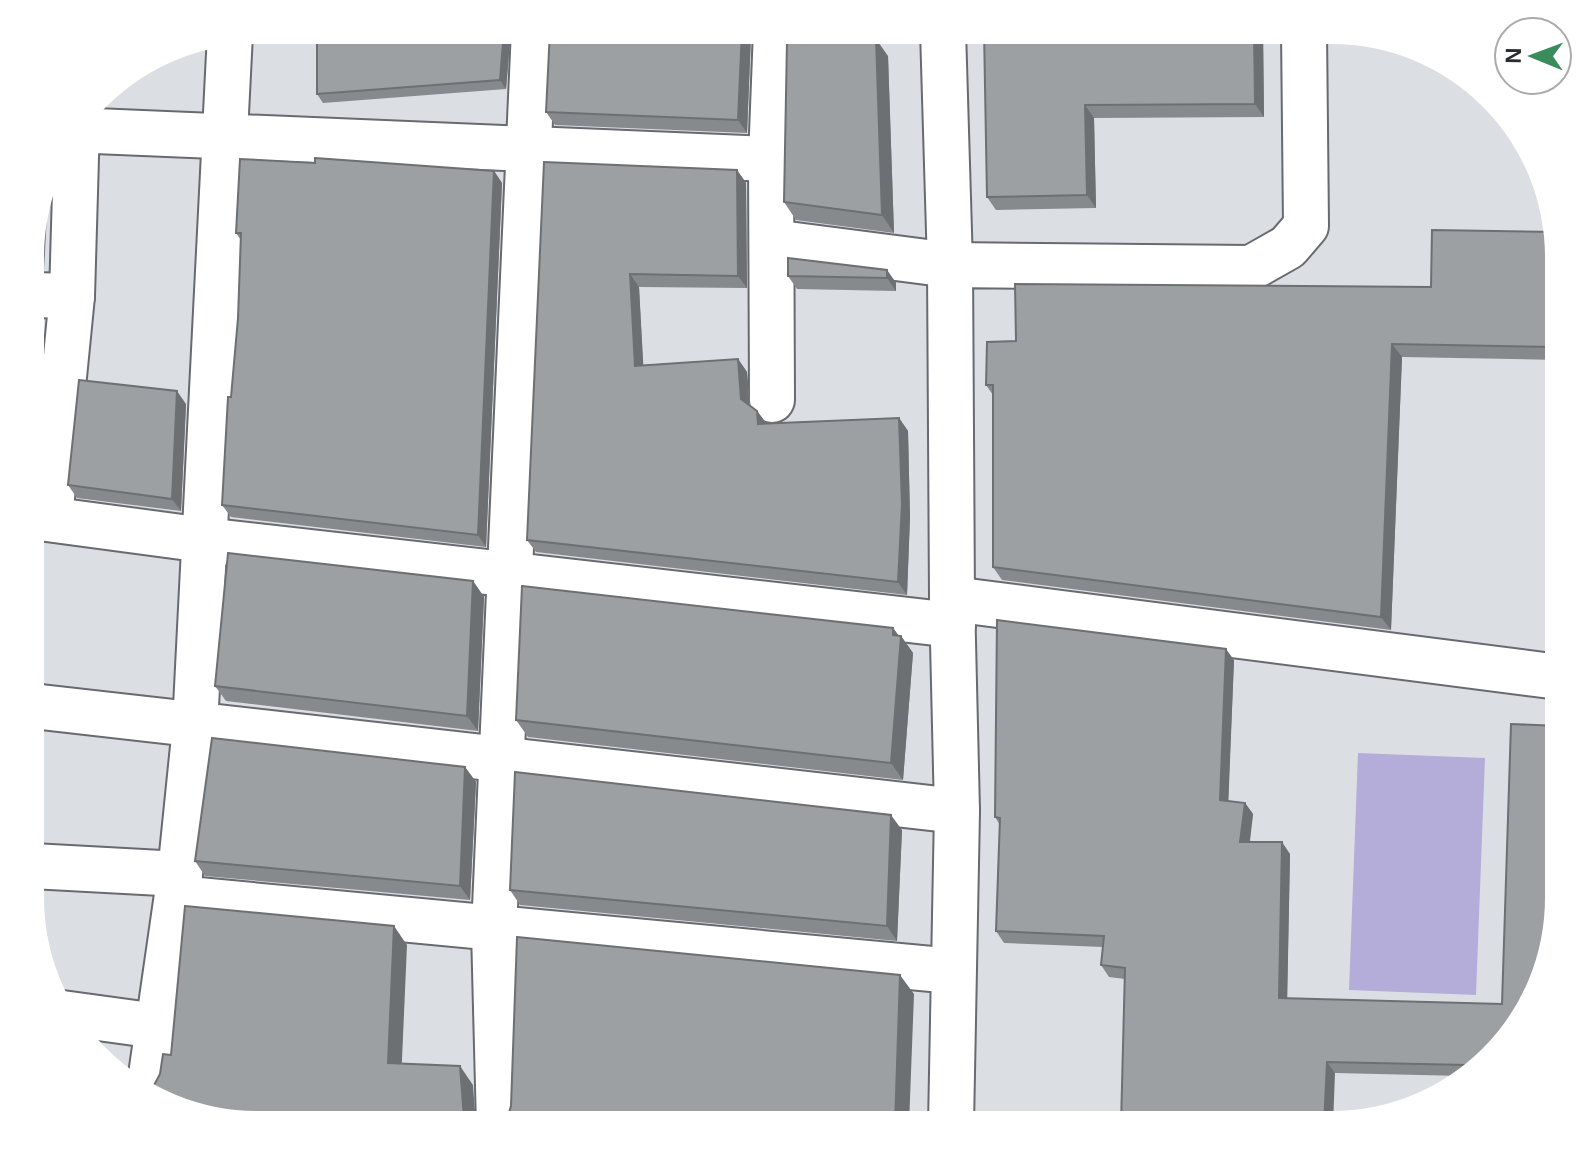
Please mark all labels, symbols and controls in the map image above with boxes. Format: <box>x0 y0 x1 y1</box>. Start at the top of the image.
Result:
north arrow <box>1493 16 1573 96</box>
text: N <box>1501 47 1526 64</box>

